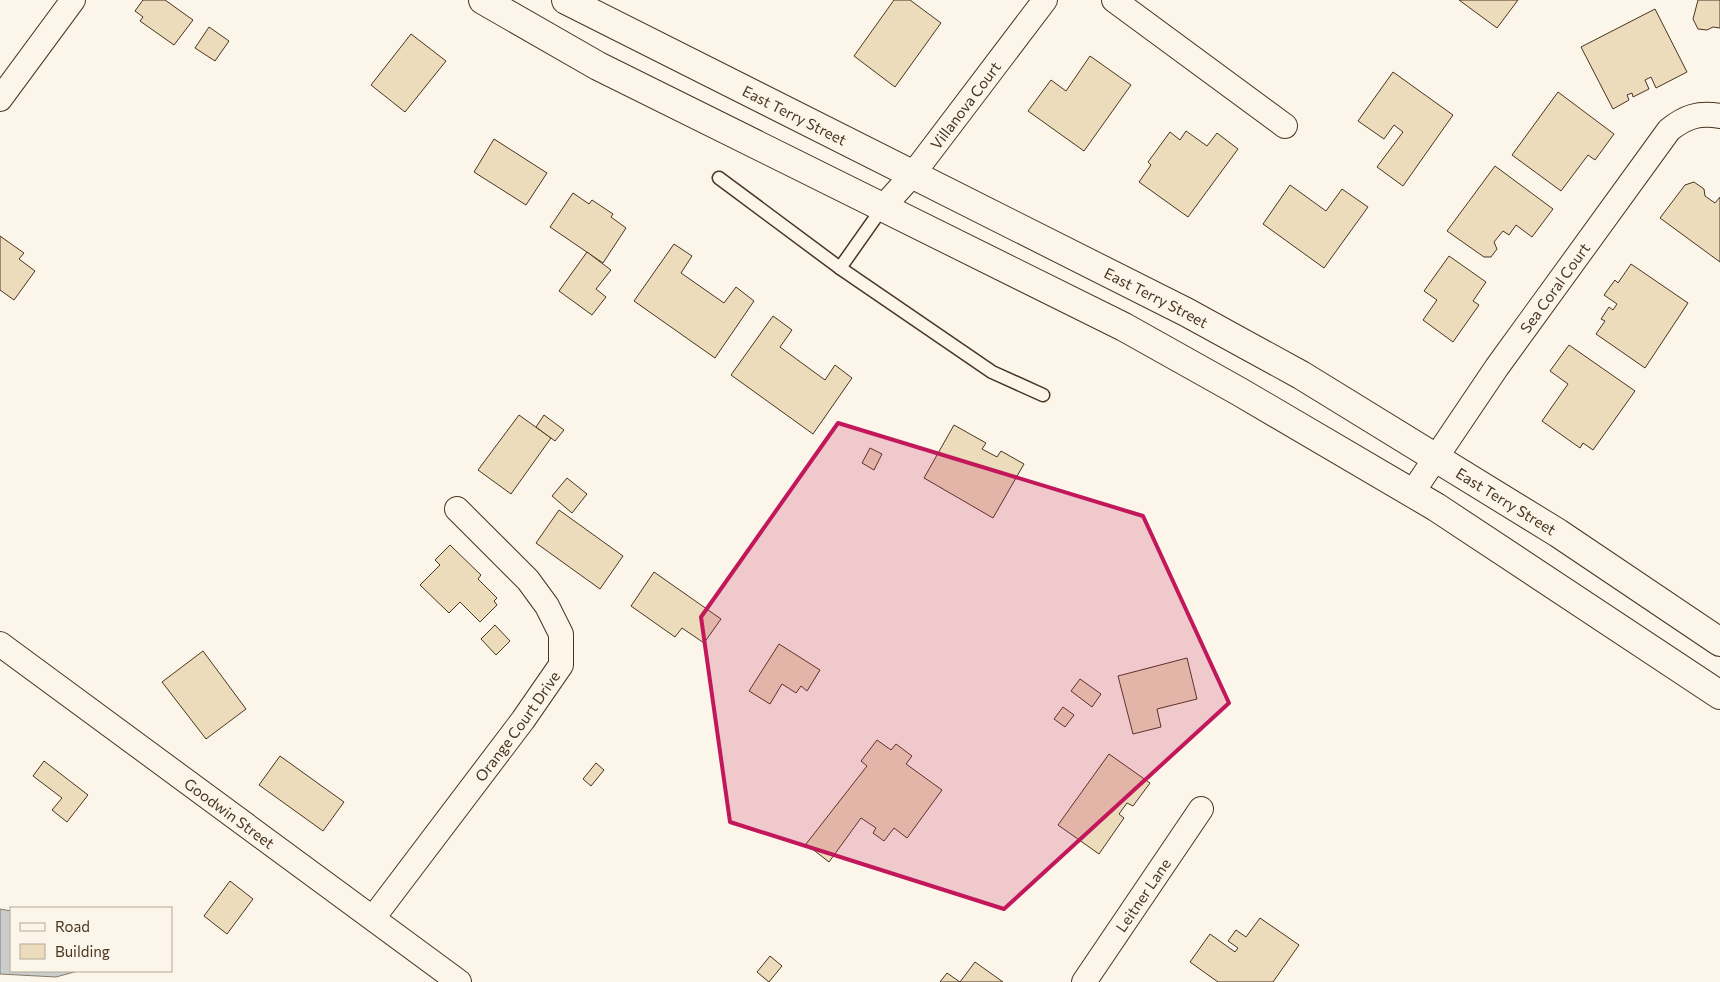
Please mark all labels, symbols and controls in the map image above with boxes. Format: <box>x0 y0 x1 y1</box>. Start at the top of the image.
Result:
street label: Villanova Court <box>926 58 1004 152</box>
street label: East Terry Street <box>740 81 850 149</box>
street label: Sea Coral Court <box>1516 239 1593 336</box>
street label: East Terry Street <box>1101 263 1211 331</box>
street label: East Terry Street <box>1453 464 1559 539</box>
street label: Orange Court Drive <box>471 667 563 785</box>
street label: Goodwin Street <box>181 774 278 852</box>
street label: Leitner Lane <box>1112 855 1174 935</box>
legend <box>10 907 172 972</box>
text: Road <box>55 917 90 935</box>
text: Building <box>55 942 110 960</box>

